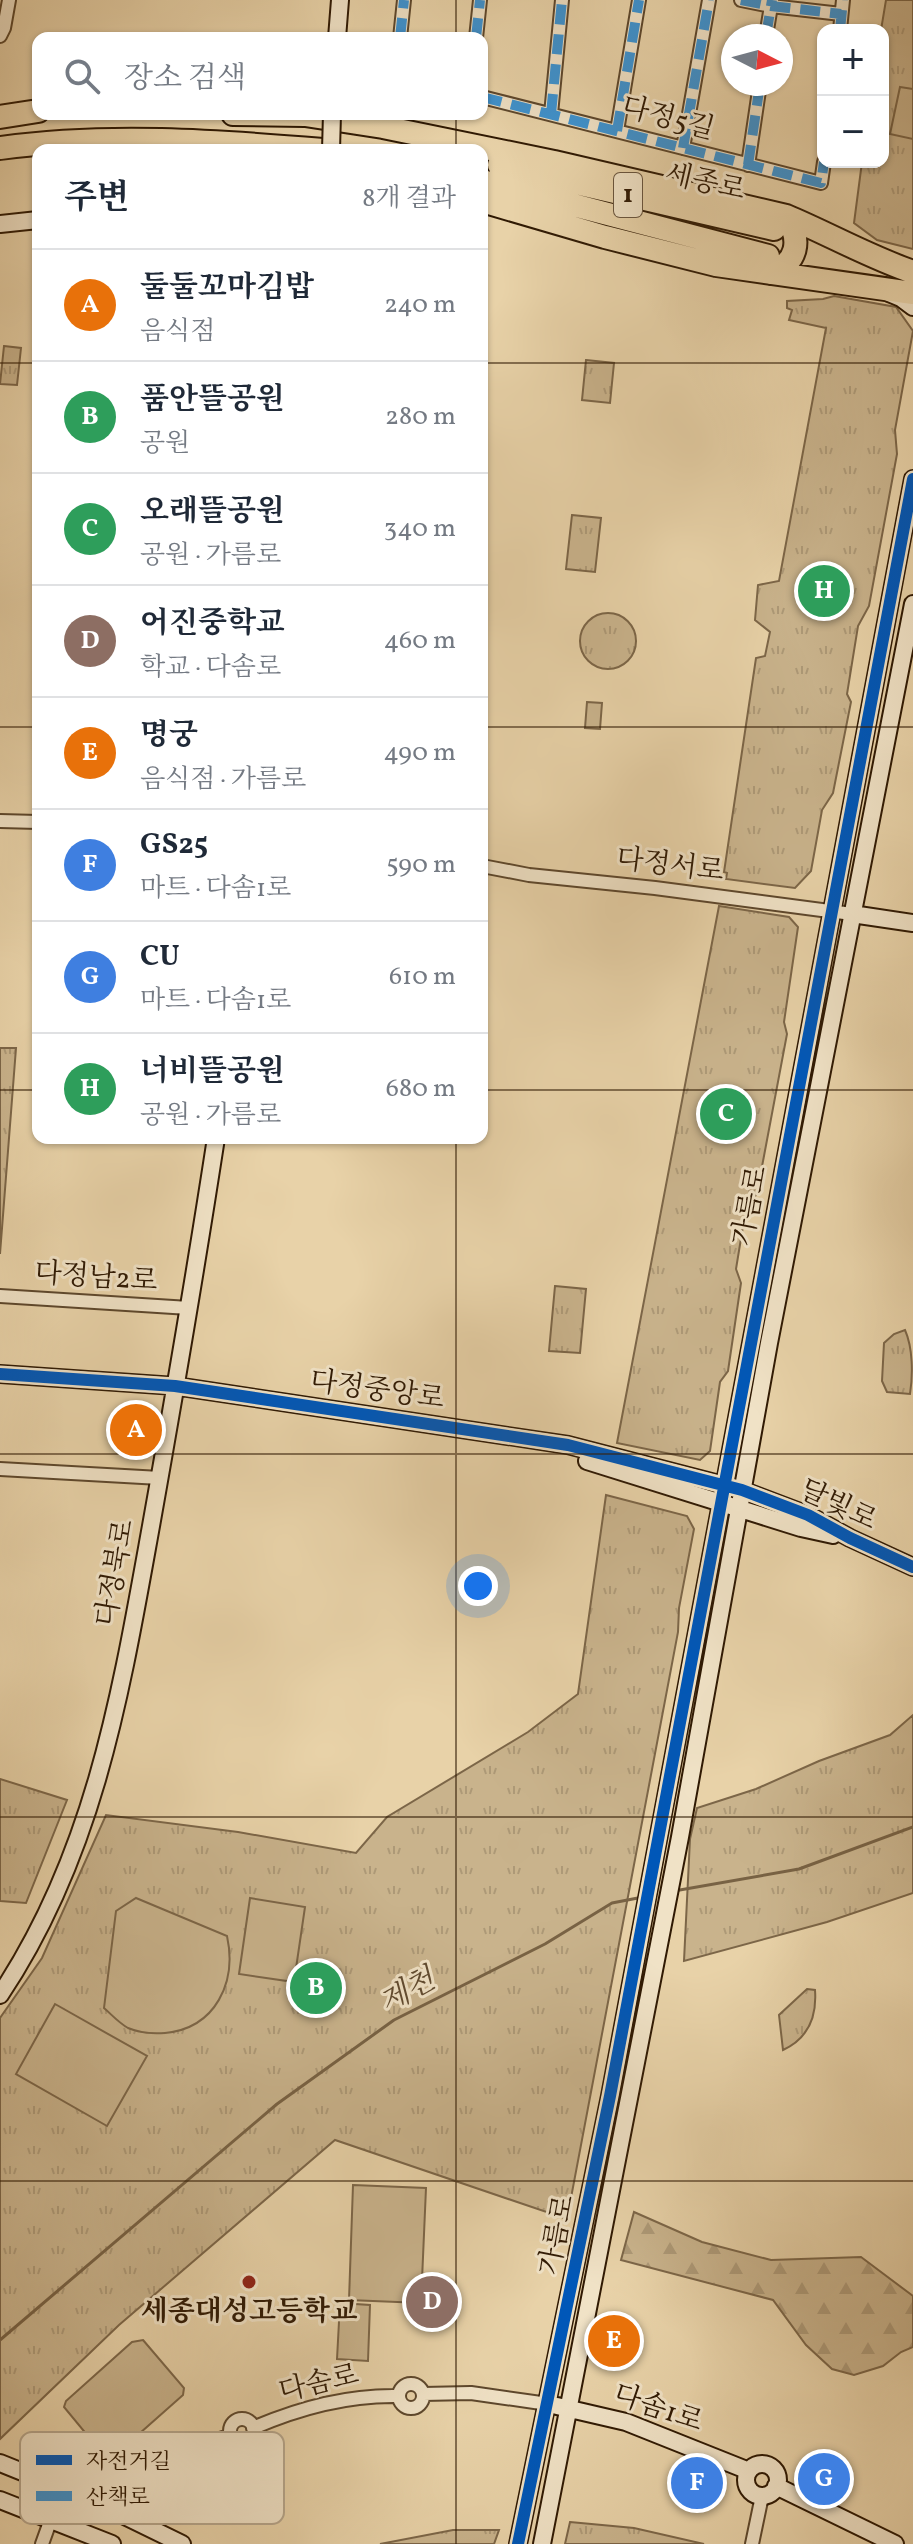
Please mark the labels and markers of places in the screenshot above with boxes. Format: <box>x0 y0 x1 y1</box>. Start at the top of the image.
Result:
pin: H <box>798 561 850 621</box>
pin: C <box>700 1084 752 1144</box>
pin: A <box>110 1400 162 1460</box>
pin: B <box>290 1958 342 2018</box>
pin: D <box>406 2272 458 2332</box>
marker: 세종대성고등학교 <box>240 2273 258 2291</box>
place label: 세종대성고등학교 <box>141 2293 357 2332</box>
pin: E <box>588 2311 640 2371</box>
pin: G <box>798 2449 850 2509</box>
pin: F <box>671 2453 723 2513</box>

